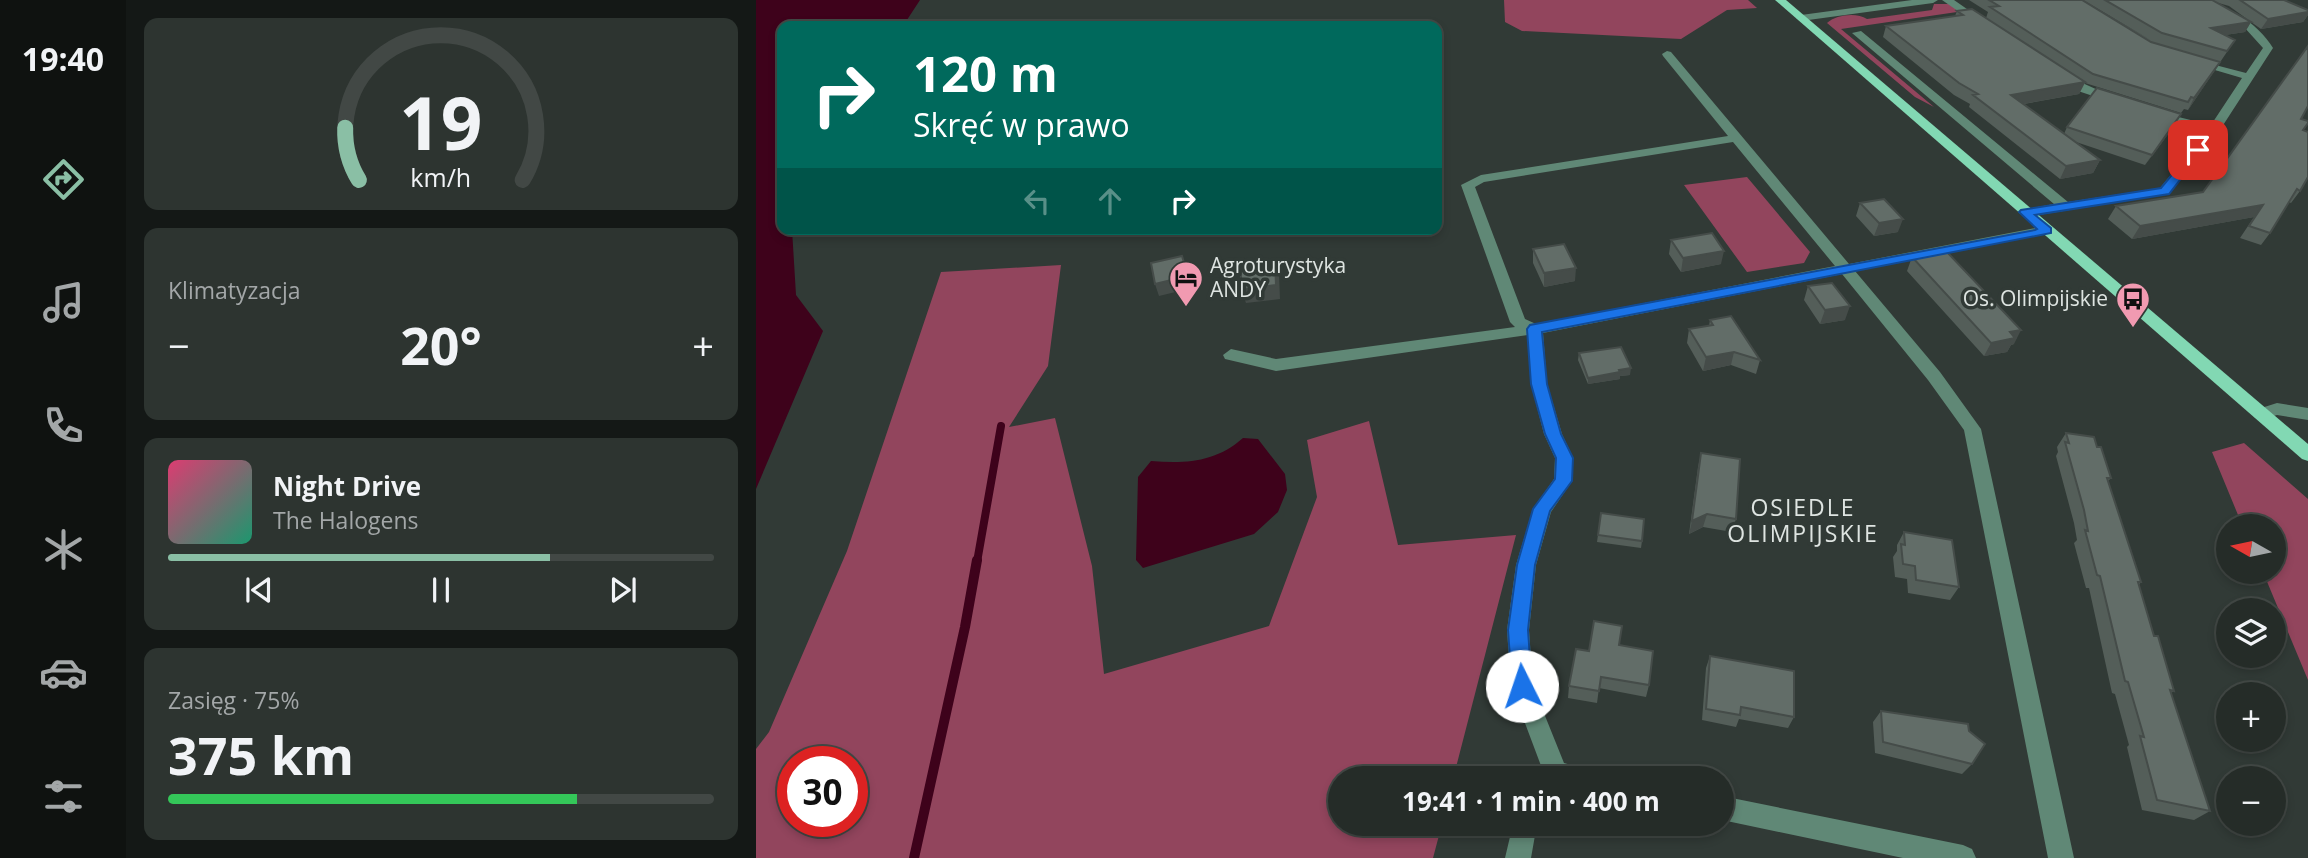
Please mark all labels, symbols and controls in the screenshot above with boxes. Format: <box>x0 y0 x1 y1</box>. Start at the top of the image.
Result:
text: 19:40 <box>22 37 104 80</box>
text: 120 m <box>913 40 1058 106</box>
icon: right <box>798 49 889 140</box>
text: 19 <box>399 72 483 171</box>
text: Skręć w prawo <box>913 103 1130 146</box>
pin <box>2168 120 2228 180</box>
icon: arrive <box>2179 131 2217 169</box>
icon: directions <box>39 155 88 204</box>
text: km/h <box>411 160 471 194</box>
icon: left <box>1018 182 1056 220</box>
icon: ahead <box>1091 182 1129 220</box>
icon: right <box>1164 182 1202 220</box>
place label: Agroturystyka ANDY <box>1210 251 1346 303</box>
hotel icon: Agroturystyka ANDY <box>1167 259 1205 308</box>
text: Klimatyzacja <box>168 274 301 306</box>
icon: music <box>39 278 88 327</box>
bus stop icon: Os. Olimpijskie <box>2114 280 2152 329</box>
place label: Os. Olimpijskie <box>1963 284 2108 312</box>
text: 20° <box>400 309 482 380</box>
text: − <box>168 319 190 371</box>
text: + <box>692 319 714 371</box>
icon: phone <box>39 401 88 450</box>
text: Night Drive <box>273 468 421 504</box>
district label: OSIEDLE OLIMPIJSKIE <box>1727 491 1879 549</box>
text: The Halogens <box>273 504 419 536</box>
north arrow <box>2216 514 2286 584</box>
map controls <box>2216 514 2286 836</box>
icon: climate <box>39 525 88 574</box>
icon: previous <box>240 571 278 609</box>
icon: pause <box>422 571 460 609</box>
icon: next <box>604 571 642 609</box>
button: layers <box>2216 598 2286 668</box>
icon: car <box>39 648 88 697</box>
position arrow <box>1485 649 1559 723</box>
button: + <box>2216 682 2286 752</box>
text: Zasięg · 75% <box>168 684 299 716</box>
text: 375 km <box>168 719 354 790</box>
speed limit sign: 30 <box>777 746 868 837</box>
button: − <box>2216 766 2286 836</box>
icon: filters <box>39 772 88 821</box>
text: 19:41 · 1 min · 400 m <box>1402 783 1660 819</box>

